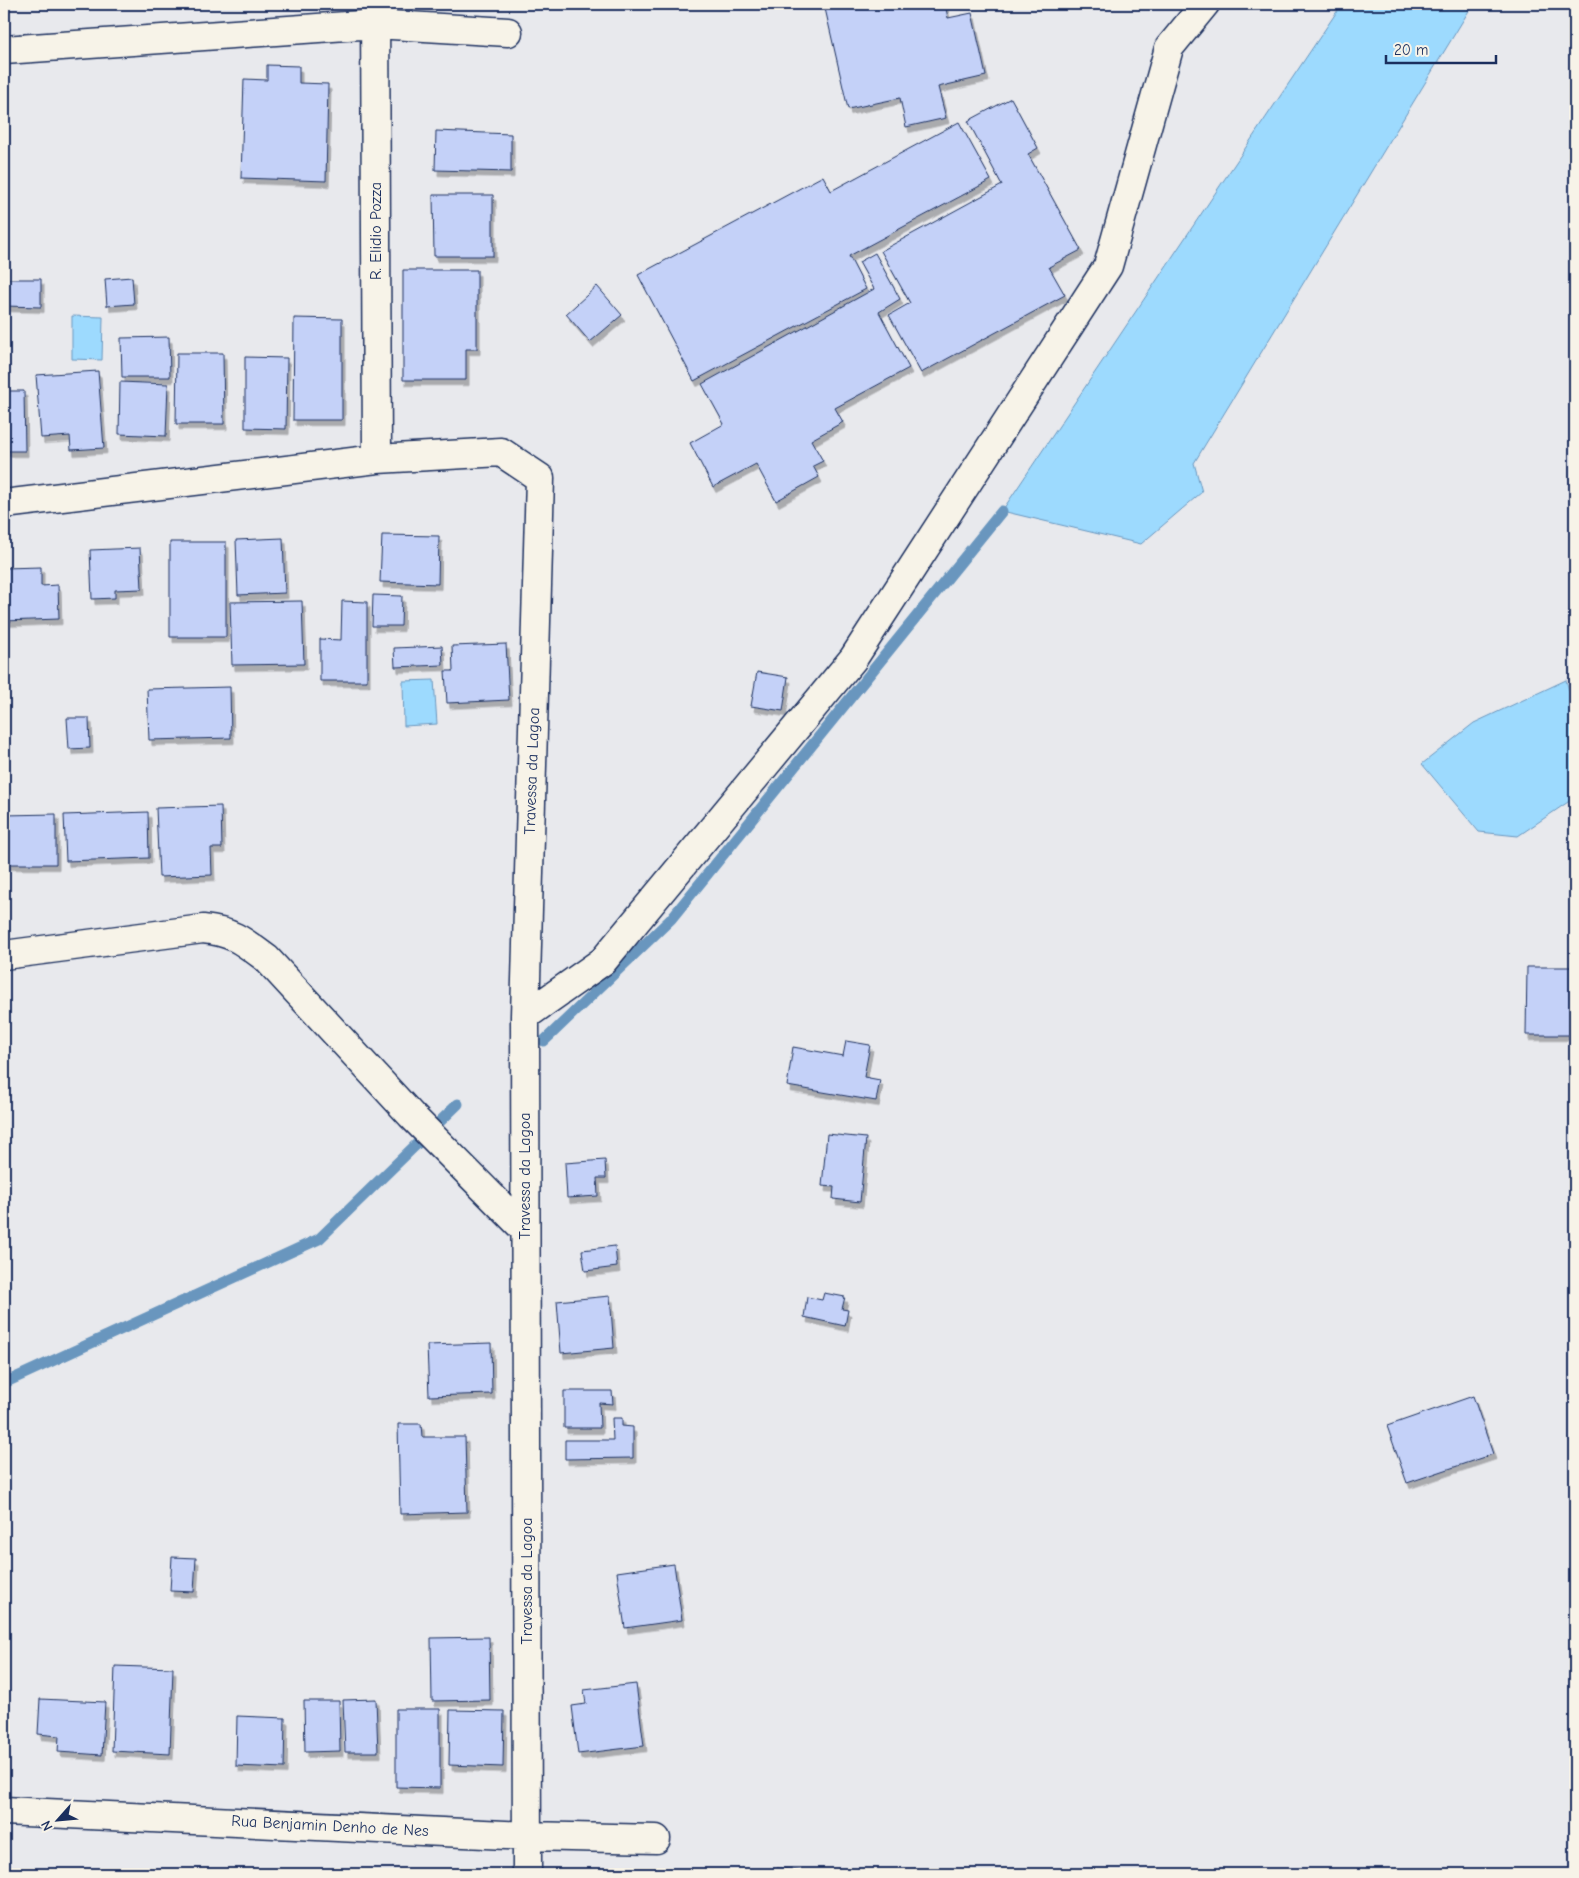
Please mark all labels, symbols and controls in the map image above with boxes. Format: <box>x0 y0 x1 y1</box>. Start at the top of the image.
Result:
scale bar <box>1386 32 1496 64</box>
text: 20 m <box>1394 41 1428 59</box>
street label: R. Elidio Pozza <box>367 182 385 280</box>
street label: Travessa da Lagoa <box>521 707 543 835</box>
street label: Travessa da Lagoa <box>516 1112 534 1240</box>
street label: Travessa da Lagoa <box>518 1517 536 1645</box>
north arrow <box>32 1796 82 1846</box>
street label: Rua Benjamin Denho de Nes <box>231 1812 429 1840</box>
text: N <box>37 1818 57 1834</box>

